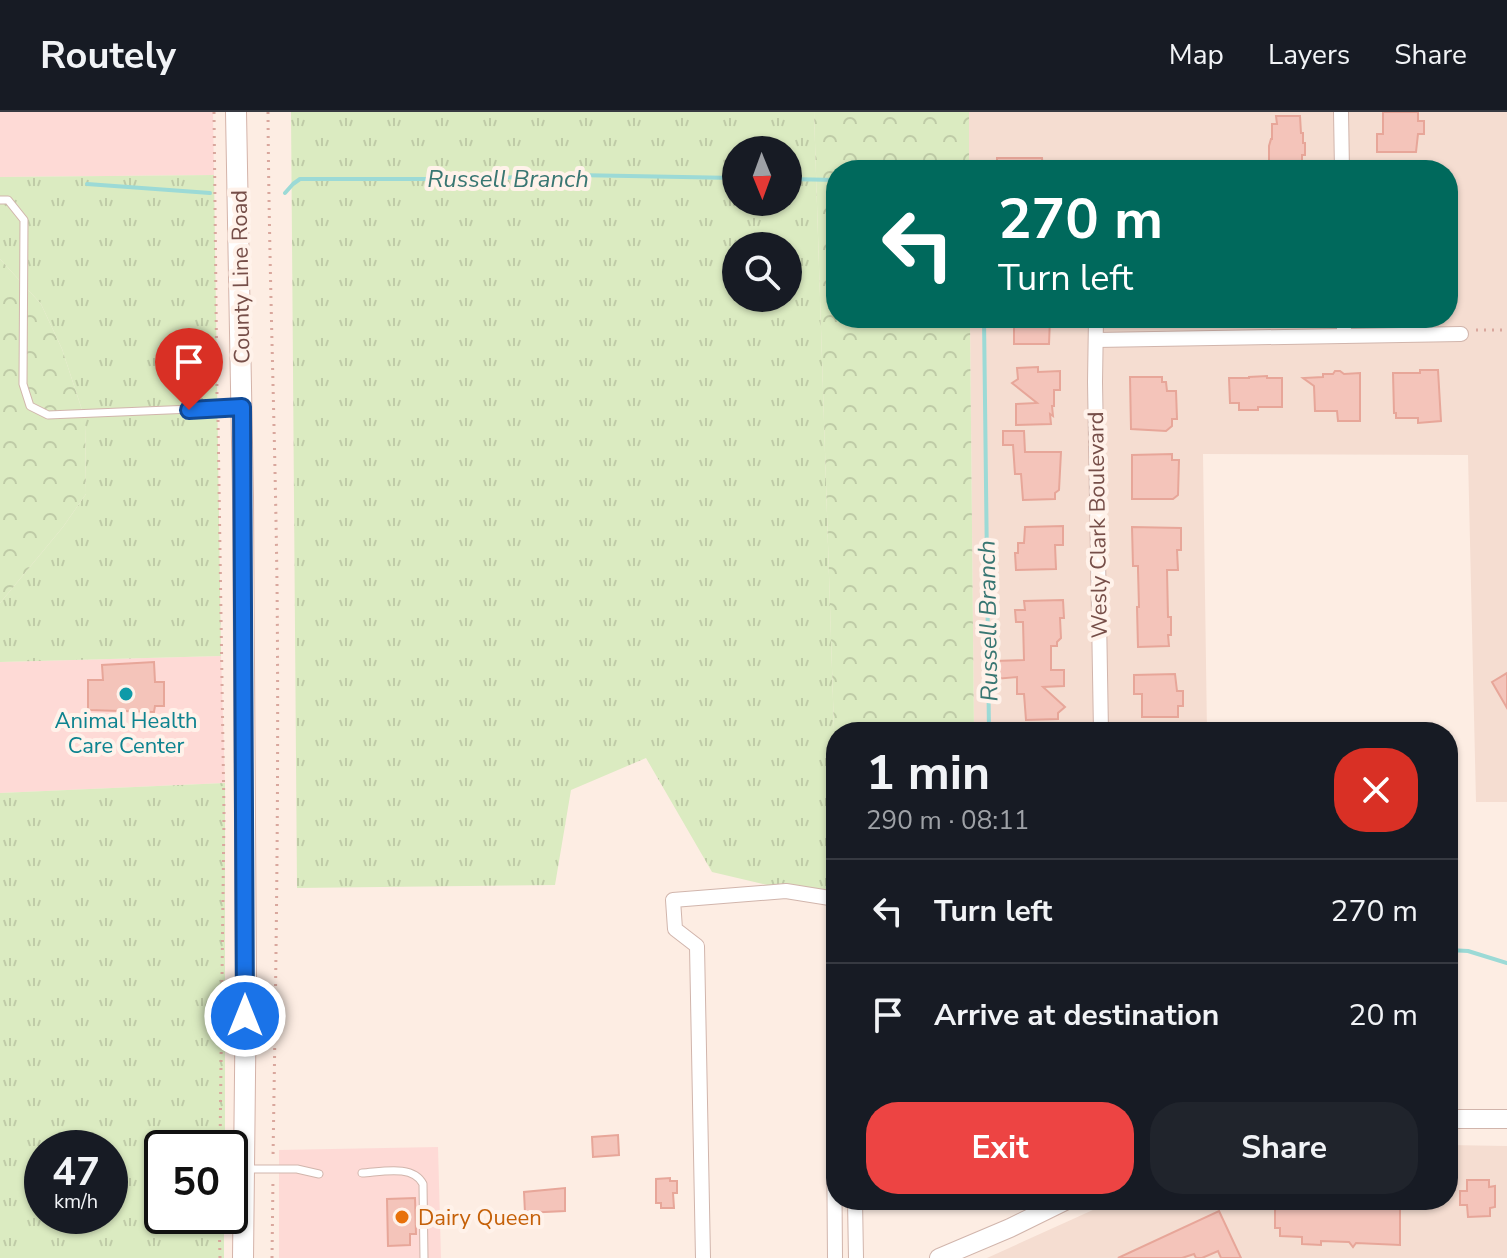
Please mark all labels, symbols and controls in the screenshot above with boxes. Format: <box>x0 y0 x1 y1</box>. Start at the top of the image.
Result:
text: Routely <box>40 30 176 81</box>
text: Map <box>1169 36 1224 74</box>
text: Layers <box>1268 36 1350 74</box>
text: Share <box>1394 36 1467 74</box>
north arrow <box>722 136 802 216</box>
map controls <box>722 136 802 312</box>
water label: Russell Branch <box>427 163 589 195</box>
text: 270 m <box>998 181 1163 258</box>
street label: County Line Road <box>224 190 258 364</box>
icon: left <box>866 192 970 296</box>
button: search <box>722 232 802 312</box>
text: Turn left <box>998 254 1133 303</box>
pin <box>155 328 223 410</box>
icon: arrive <box>167 340 211 384</box>
street label: Wesly Clark Boulevard <box>1081 411 1115 639</box>
water label: Russell Branch <box>971 540 1005 702</box>
marker: Animal Health Care Center <box>117 685 135 703</box>
place label: Animal Health Care Center <box>55 706 197 761</box>
text: 1 min <box>866 740 990 806</box>
button: close <box>1334 748 1418 832</box>
text: 290 m · 08:11 <box>866 803 1029 838</box>
icon: left <box>866 889 910 933</box>
text: Turn left <box>934 891 1052 932</box>
text: 270 m <box>1331 891 1418 932</box>
position arrow <box>203 974 287 1058</box>
icon: arrive <box>866 993 910 1037</box>
text: Arrive at destination <box>934 995 1219 1036</box>
text: 20 m <box>1349 995 1418 1036</box>
button: Exit <box>866 1102 1134 1194</box>
button: Share <box>1150 1102 1418 1194</box>
speed limit sign: 50 <box>144 1130 248 1234</box>
text: 47 <box>52 1145 100 1199</box>
text: km/h <box>54 1188 98 1215</box>
place label: Dairy Queen <box>418 1203 542 1233</box>
marker: Dairy Queen <box>393 1208 411 1226</box>

